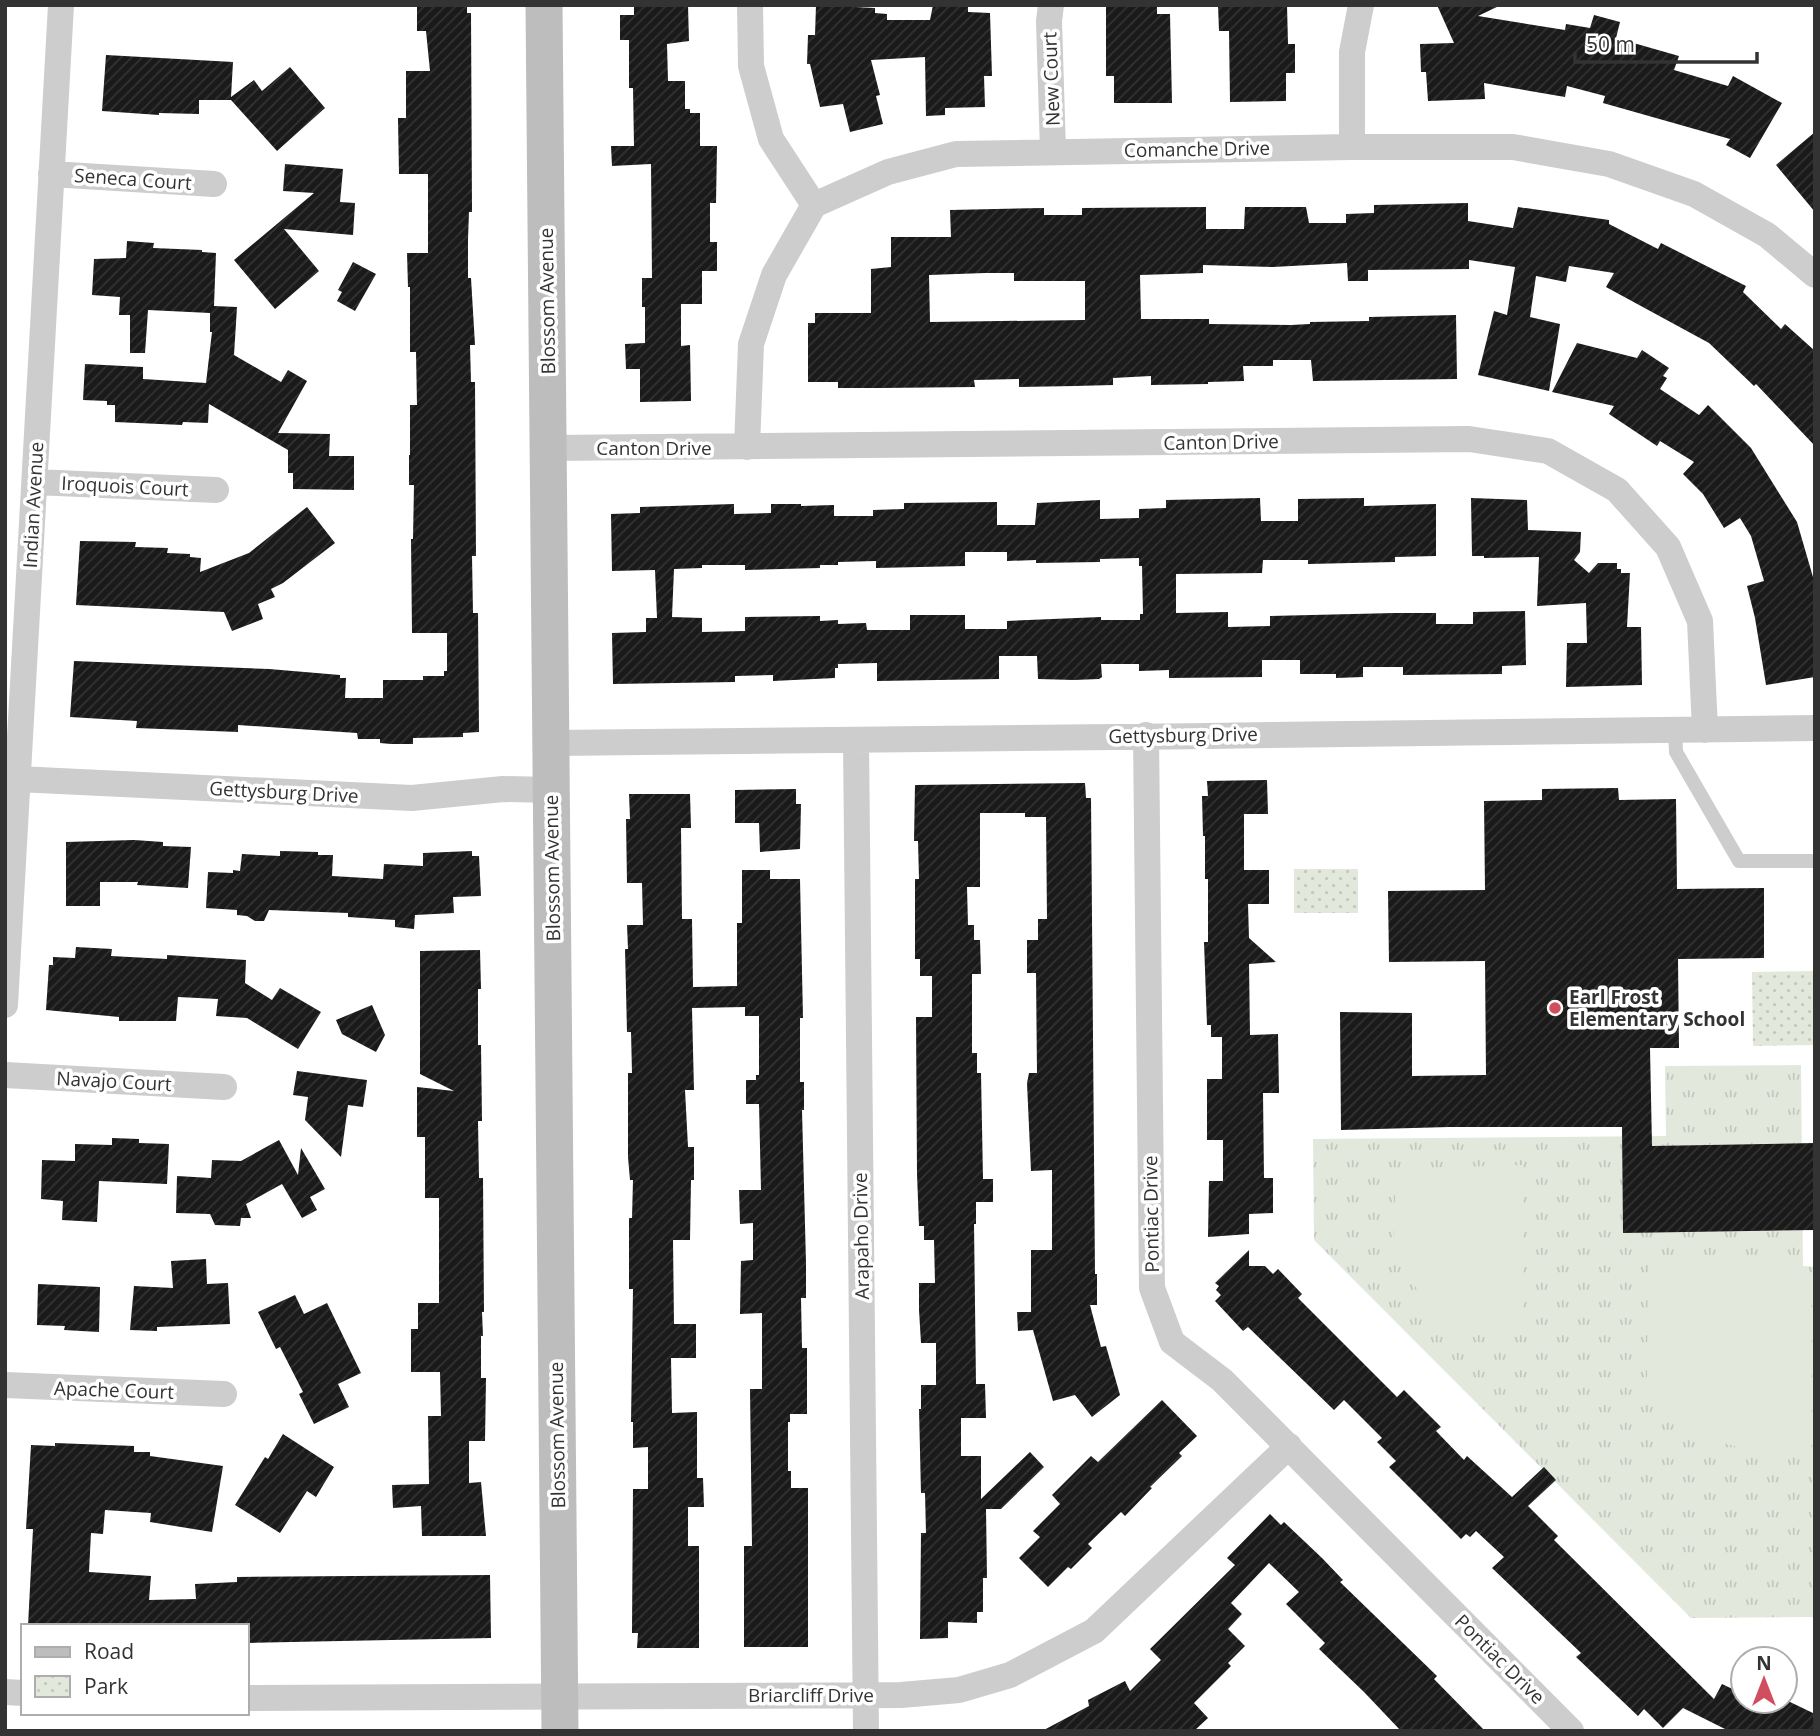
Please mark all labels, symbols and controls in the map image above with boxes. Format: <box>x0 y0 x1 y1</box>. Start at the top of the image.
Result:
scale bar <box>1575 21 1757 65</box>
text: 50 m <box>1586 30 1635 58</box>
street label: New Court <box>1036 31 1066 127</box>
street label: Comanche Drive <box>1124 135 1270 163</box>
street label: Seneca Court <box>73 162 193 196</box>
street label: Blossom Avenue <box>533 227 561 375</box>
street label: Canton Drive <box>1163 428 1279 456</box>
street label: Canton Drive <box>596 435 712 461</box>
street label: Indian Avenue <box>17 441 49 569</box>
street label: Iroquois Court <box>61 470 190 502</box>
street label: Gettysburg Drive <box>1108 721 1258 749</box>
street label: Gettysburg Drive <box>209 775 359 809</box>
street label: Blossom Avenue <box>538 794 566 942</box>
place label: Earl Frost Elementary School <box>1569 984 1745 1032</box>
marker: Earl Frost Elementary School <box>1547 1000 1563 1016</box>
street label: Navajo Court <box>56 1065 173 1097</box>
street label: Pontiac Drive <box>1137 1155 1165 1273</box>
street label: Arapaho Drive <box>847 1172 875 1300</box>
street label: Blossom Avenue <box>543 1361 571 1509</box>
street label: Apache Court <box>54 1375 175 1405</box>
street label: Pontiac Drive <box>1449 1608 1551 1710</box>
legend <box>21 1624 248 1715</box>
text: Road <box>84 1637 134 1665</box>
north arrow <box>1729 1645 1799 1715</box>
text: N <box>1756 1650 1772 1676</box>
text: Park <box>84 1672 128 1700</box>
street label: Briarcliff Drive <box>748 1682 874 1708</box>

